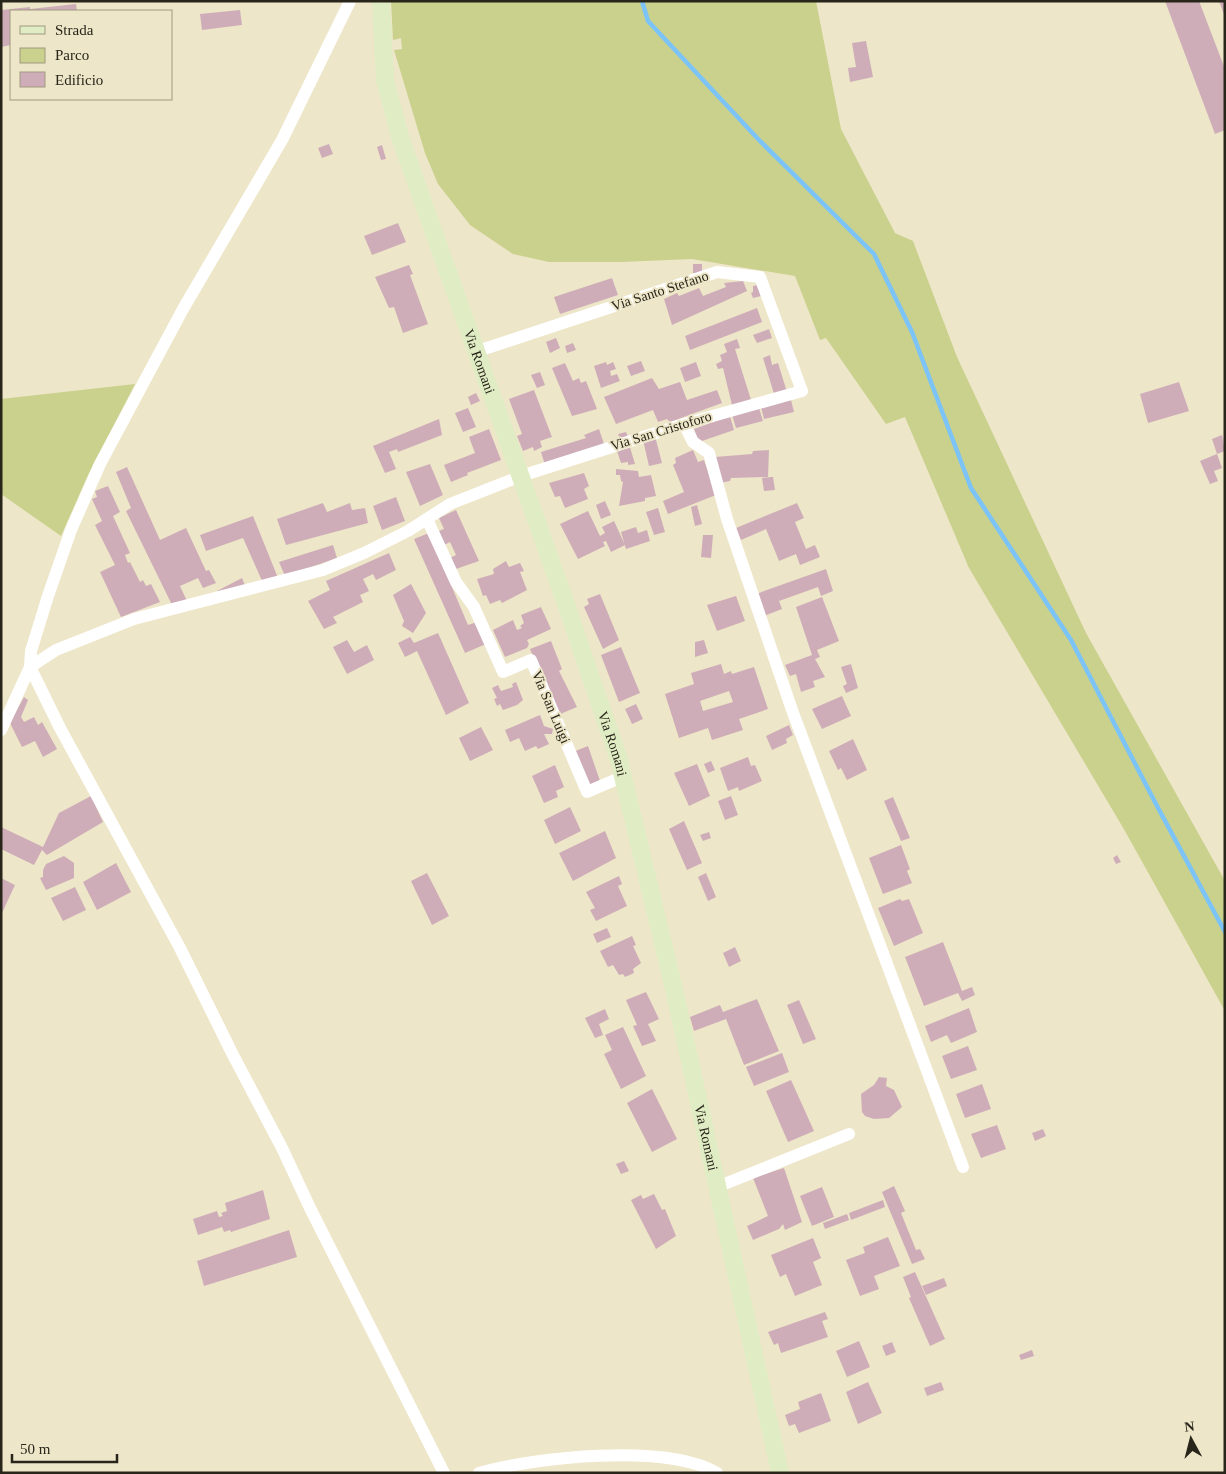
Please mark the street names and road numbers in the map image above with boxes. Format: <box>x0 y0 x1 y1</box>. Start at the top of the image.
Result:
street label: Via Santo Stefano <box>610 268 710 314</box>
street label: Via Romani <box>461 327 498 396</box>
street label: Via San Cristoforo <box>609 408 713 454</box>
street label: Via San Luigi <box>529 668 573 746</box>
street label: Via Romani <box>595 709 630 778</box>
street label: Via Romani <box>692 1103 721 1172</box>

